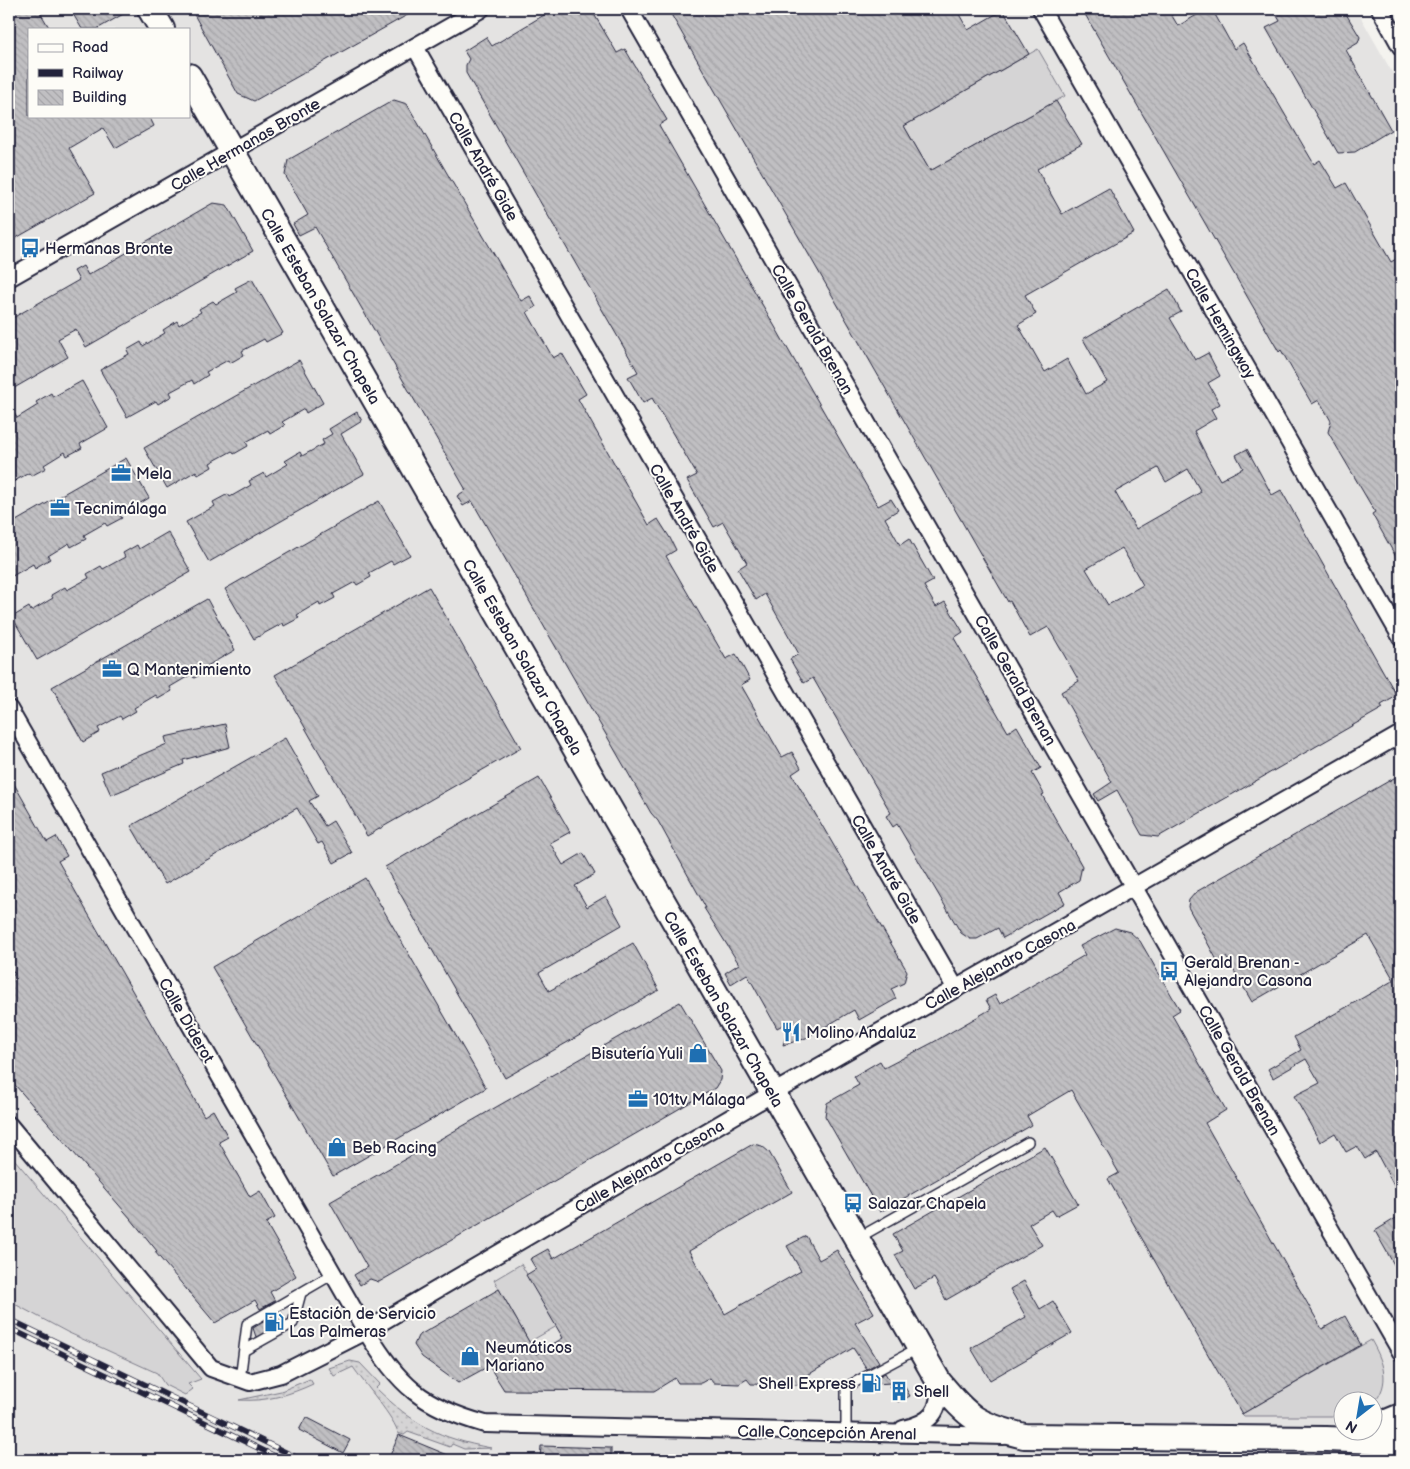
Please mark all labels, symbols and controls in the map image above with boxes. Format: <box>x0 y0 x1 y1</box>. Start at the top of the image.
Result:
legend <box>28 28 190 118</box>
text: Road <box>72 38 108 57</box>
text: Railway <box>72 64 123 83</box>
text: Building <box>72 88 127 107</box>
street label: Calle Hermanas Bronte <box>168 94 324 196</box>
street label: Calle André Gide <box>444 109 522 225</box>
street label: Calle Esteban Salazar Chapela <box>256 205 384 408</box>
bus stop icon: Hermanas Bronte <box>19 237 41 259</box>
place label: Hermanas Bronte <box>45 240 174 259</box>
street label: Calle Gerald Brenan <box>767 261 857 398</box>
street label: Calle Hemingway <box>1180 265 1259 383</box>
street label: Calle André Gide <box>645 461 723 577</box>
office icon: Mela <box>110 462 132 484</box>
place label: Mela <box>136 465 172 484</box>
office icon: Tecnimálaga <box>49 497 71 519</box>
place label: Tecnimálaga <box>75 500 167 519</box>
street label: Calle Esteban Salazar Chapela <box>458 556 586 759</box>
street label: Calle Gerald Brenan <box>970 612 1060 749</box>
office icon: Q Mantenimiento <box>101 658 123 680</box>
place label: Q Mantenimiento <box>127 661 251 680</box>
street label: Calle André Gide <box>847 812 925 928</box>
street label: Calle Esteban Salazar Chapela <box>659 908 787 1111</box>
street label: Calle Alejandro Casona <box>922 916 1079 1015</box>
place label: Gerald Brenan - Alejandro Casona <box>1184 954 1312 991</box>
bus stop icon: Gerald Brenan - Alejandro Casona <box>1158 960 1180 982</box>
street label: Calle Diderot <box>154 975 218 1067</box>
street label: Calle Gerald Brenan <box>1194 1002 1284 1139</box>
restaurant icon: Molino Andaluz <box>780 1021 802 1043</box>
place label: Molino Andaluz <box>806 1024 916 1043</box>
shop icon: Bisutería Yuli <box>687 1042 709 1064</box>
place label: Bisutería Yuli <box>591 1045 683 1064</box>
office icon: 101tv Málaga <box>627 1088 649 1110</box>
place label: 101tv Málaga <box>653 1091 745 1110</box>
street label: Calle Alejandro Casona <box>572 1117 728 1218</box>
shop icon: Beb Racing <box>326 1136 348 1158</box>
place label: Beb Racing <box>352 1139 437 1158</box>
bus stop icon: Salazar Chapela <box>842 1192 864 1214</box>
place label: Salazar Chapela <box>868 1195 986 1214</box>
place label: Estación de Servicio Las Palmeras <box>289 1305 436 1342</box>
fuel station icon: Estación de Servicio Las Palmeras <box>263 1311 285 1333</box>
place label: Neumáticos Mariano <box>485 1339 572 1376</box>
shop icon: Neumáticos Mariano <box>459 1345 481 1367</box>
fuel station icon: Shell Express <box>860 1372 882 1394</box>
place label: Shell Express <box>758 1375 856 1394</box>
building icon: Shell <box>888 1380 910 1402</box>
place label: Shell <box>914 1383 949 1402</box>
north arrow <box>1332 1392 1382 1442</box>
text: N <box>1343 1417 1360 1437</box>
street label: Calle Concepción Arenal <box>737 1422 917 1445</box>

